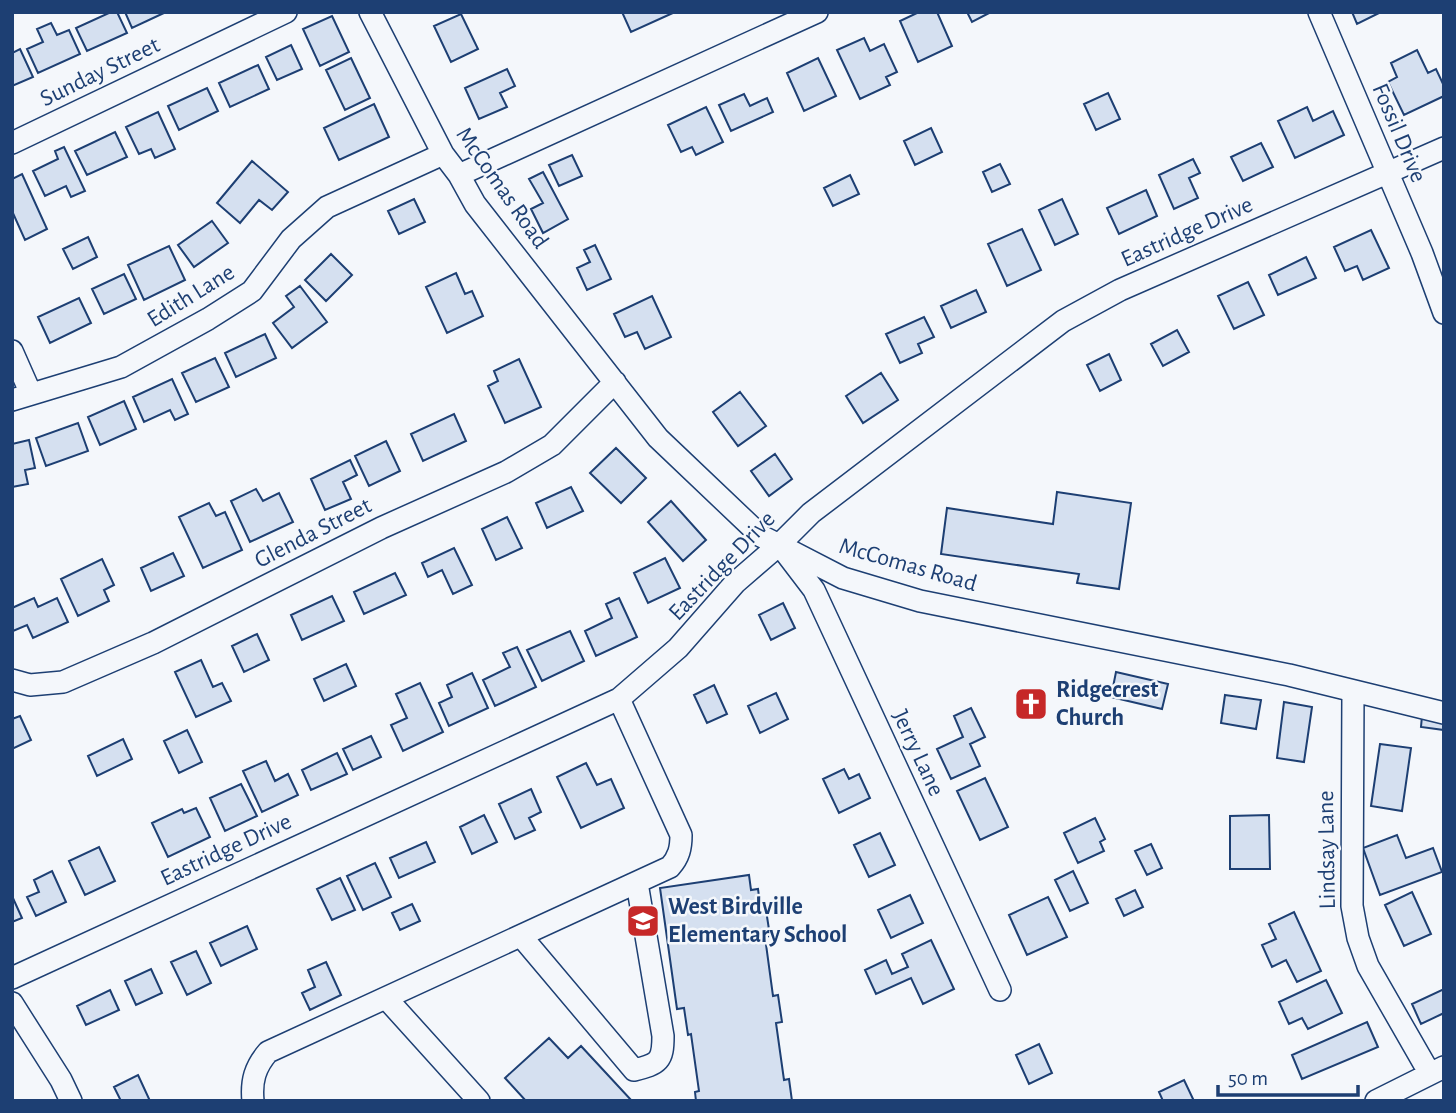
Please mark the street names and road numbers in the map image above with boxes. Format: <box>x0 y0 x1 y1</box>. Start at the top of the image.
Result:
street label: Sunday Street <box>36 33 164 111</box>
street label: Fossil Drive <box>1367 80 1431 186</box>
street label: McComas Road <box>451 123 553 253</box>
street label: Eastridge Drive <box>1118 192 1256 272</box>
street label: Edith Lane <box>143 260 239 332</box>
street label: Glenda Street <box>251 493 376 573</box>
street label: Eastridge Drive <box>664 507 780 625</box>
street label: McComas Road <box>836 534 980 596</box>
street label: Jerry Lane <box>888 706 948 800</box>
street label: Lindsay Lane <box>1314 790 1340 910</box>
street label: Eastridge Drive <box>157 809 295 891</box>

